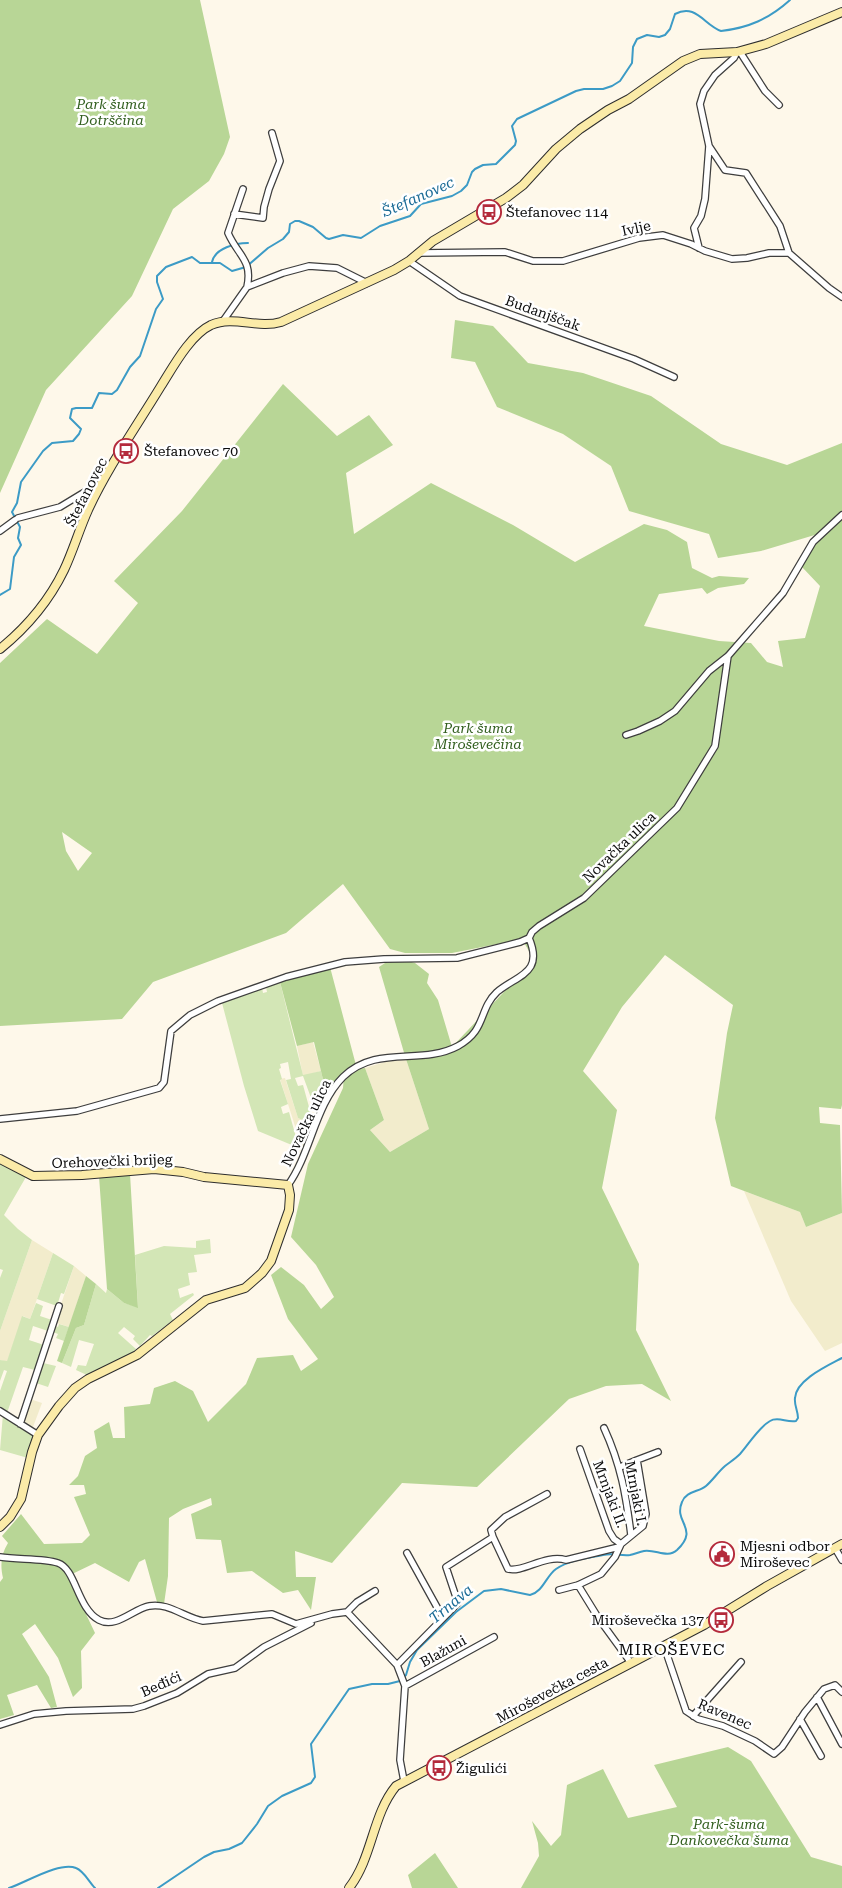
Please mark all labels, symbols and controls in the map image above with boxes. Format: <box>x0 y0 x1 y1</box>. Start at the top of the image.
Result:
park label: Park šuma Dotrščina <box>75 96 146 128</box>
water label: Štefanovec <box>378 173 457 221</box>
bus stop icon: Štefanovec 114 <box>476 199 502 225</box>
place label: Štefanovec 114 <box>506 204 608 220</box>
street label: Ivlje <box>620 217 652 239</box>
street label: Budanjščak <box>503 292 583 334</box>
bus stop icon: Štefanovec 70 <box>113 438 139 464</box>
place label: Štefanovec 70 <box>144 443 238 459</box>
street label: Štefanovec <box>62 455 110 529</box>
park label: Park šuma Miroševečina <box>433 720 522 752</box>
street label: Novačka ulica <box>579 808 659 886</box>
street label: Novačka ulica <box>278 1076 334 1169</box>
street label: Orehovečki brijeg <box>51 1151 173 1171</box>
street label: Mrnjaki II. <box>590 1458 630 1530</box>
street label: Mrnjaki I. <box>622 1459 650 1527</box>
place label: Mjesni odbor Miroševec <box>740 1538 830 1570</box>
public building icon: Mjesni odbor Miroševec <box>709 1541 735 1567</box>
water label: Trnava <box>426 1581 476 1627</box>
bus stop icon: Miroševečka 137 <box>708 1607 734 1633</box>
place label: Miroševečka 137 <box>591 1612 704 1628</box>
street label: Blažuni <box>417 1632 469 1670</box>
district label: MIROŠEVEC <box>619 1640 725 1659</box>
street label: Miroševečka cesta <box>494 1654 611 1726</box>
street label: Beđići <box>138 1668 184 1700</box>
street label: Ravenec <box>696 1696 754 1733</box>
bus stop icon: Žigulići <box>426 1755 452 1781</box>
place label: Žigulići <box>456 1760 507 1776</box>
park label: Park-šuma Dankovečka šuma <box>668 1816 789 1848</box>

